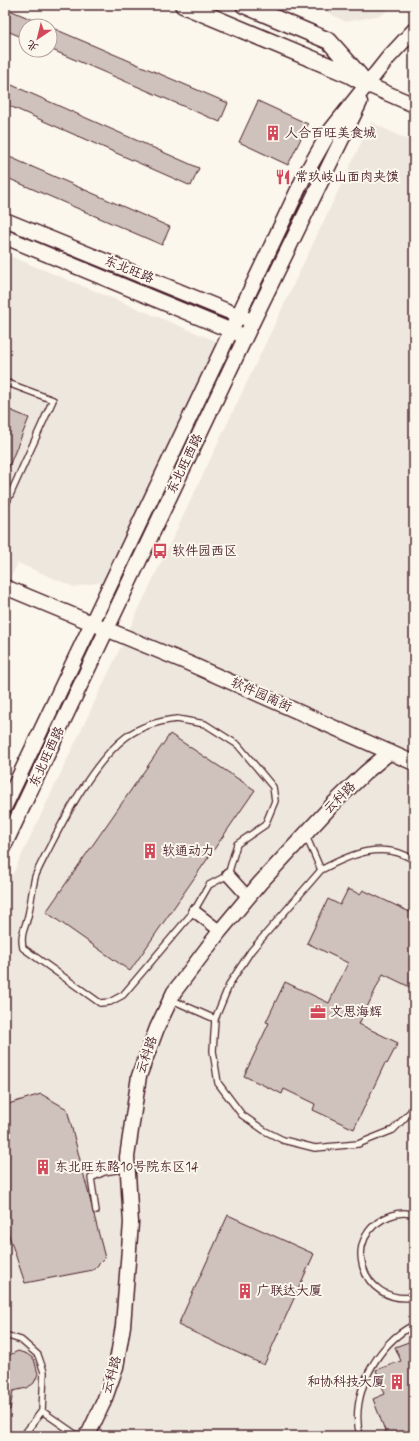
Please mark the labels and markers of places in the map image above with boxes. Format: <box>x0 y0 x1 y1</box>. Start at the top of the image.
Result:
building icon: 人合百旺美食城 <box>264 124 282 142</box>
place label: 人合百旺美食城 <box>285 125 376 142</box>
restaurant icon: 常玖岐山面肉夹馍 <box>274 168 292 186</box>
place label: 常玖岐山面肉夹馍 <box>295 169 399 186</box>
bus stop icon: 软件园西区 <box>151 542 169 560</box>
place label: 软件园西区 <box>172 543 237 560</box>
building icon: 软通动力 <box>141 842 159 860</box>
place label: 软通动力 <box>162 843 214 860</box>
office icon: 文思海辉 <box>309 1003 327 1021</box>
place label: 文思海辉 <box>330 1004 382 1021</box>
building icon: 东北旺东路10号院东区14 <box>34 1158 52 1176</box>
place label: 东北旺东路10号院东区14 <box>55 1159 199 1176</box>
building icon: 广联达大厦 <box>236 1282 254 1300</box>
place label: 广联达大厦 <box>257 1283 322 1300</box>
building icon: 和协科技大厦 <box>388 1373 406 1391</box>
place label: 和协科技大厦 <box>307 1374 385 1391</box>

